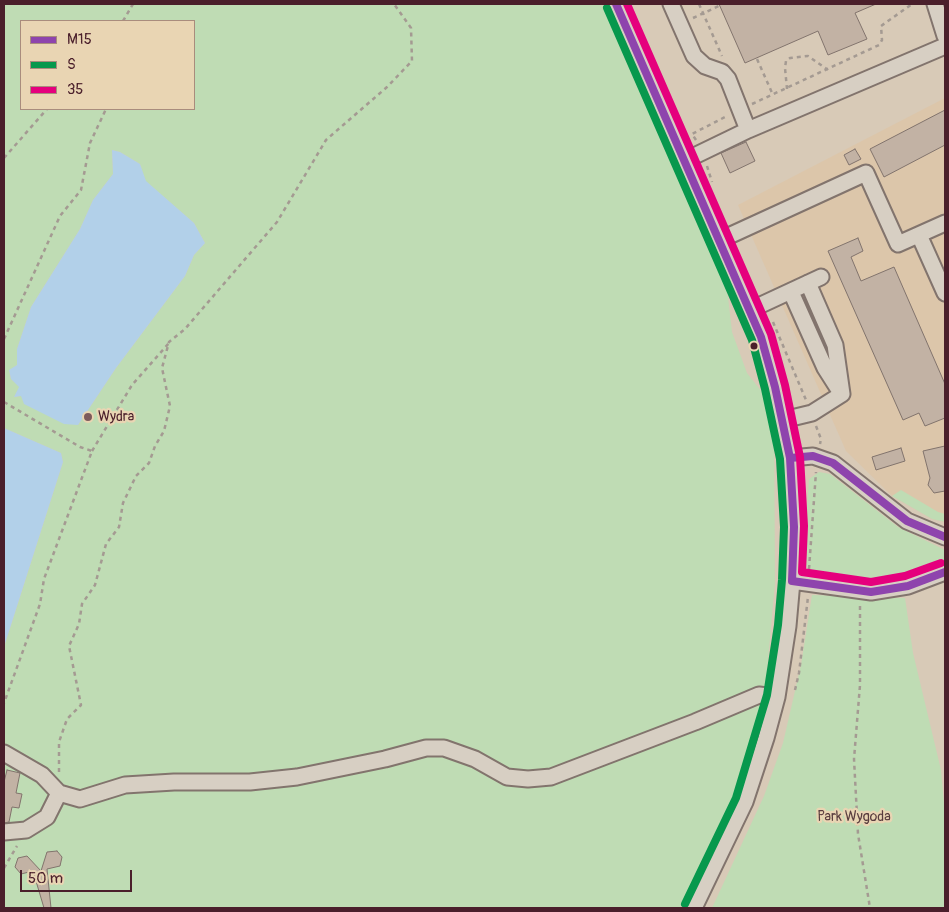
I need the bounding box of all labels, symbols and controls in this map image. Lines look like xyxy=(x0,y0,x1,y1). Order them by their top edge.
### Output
legend xyxy=(20,20,195,110)
text: M15 xyxy=(67,30,92,49)
text: S xyxy=(67,55,76,74)
text: 35 xyxy=(67,80,84,99)
unlabelled marker xyxy=(749,341,759,351)
place label: Wydra xyxy=(98,409,134,425)
marker: Wydra xyxy=(82,411,94,423)
park label: Park Wygoda xyxy=(817,809,891,825)
scale bar xyxy=(22,860,135,892)
text: 50 m xyxy=(28,869,63,888)

